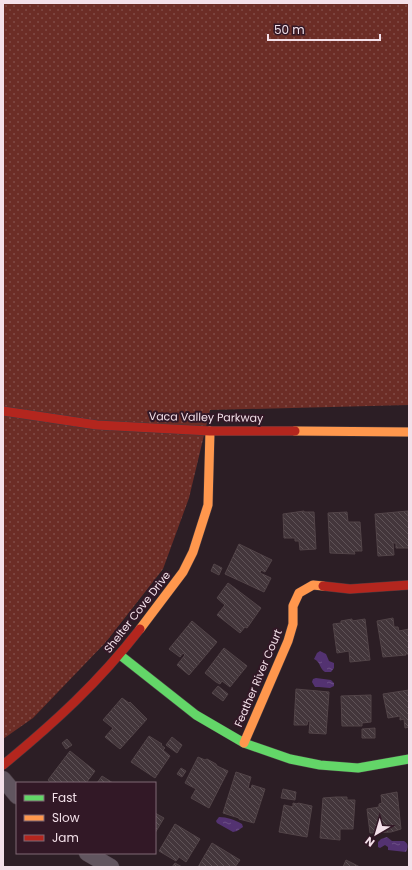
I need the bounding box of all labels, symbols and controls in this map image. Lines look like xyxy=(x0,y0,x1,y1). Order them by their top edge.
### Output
scale bar xyxy=(268,16,380,42)
text: 50 m xyxy=(274,21,305,38)
street label: Vaca Valley Parkway xyxy=(149,408,264,426)
street label: Shelter Cove Drive xyxy=(100,568,174,656)
street label: Feather River Court xyxy=(230,627,286,729)
legend xyxy=(16,782,156,854)
text: Fast xyxy=(52,789,77,806)
text: Slow xyxy=(52,809,80,826)
north arrow xyxy=(356,814,396,854)
text: Jam xyxy=(52,829,79,846)
text: N xyxy=(362,833,378,851)

